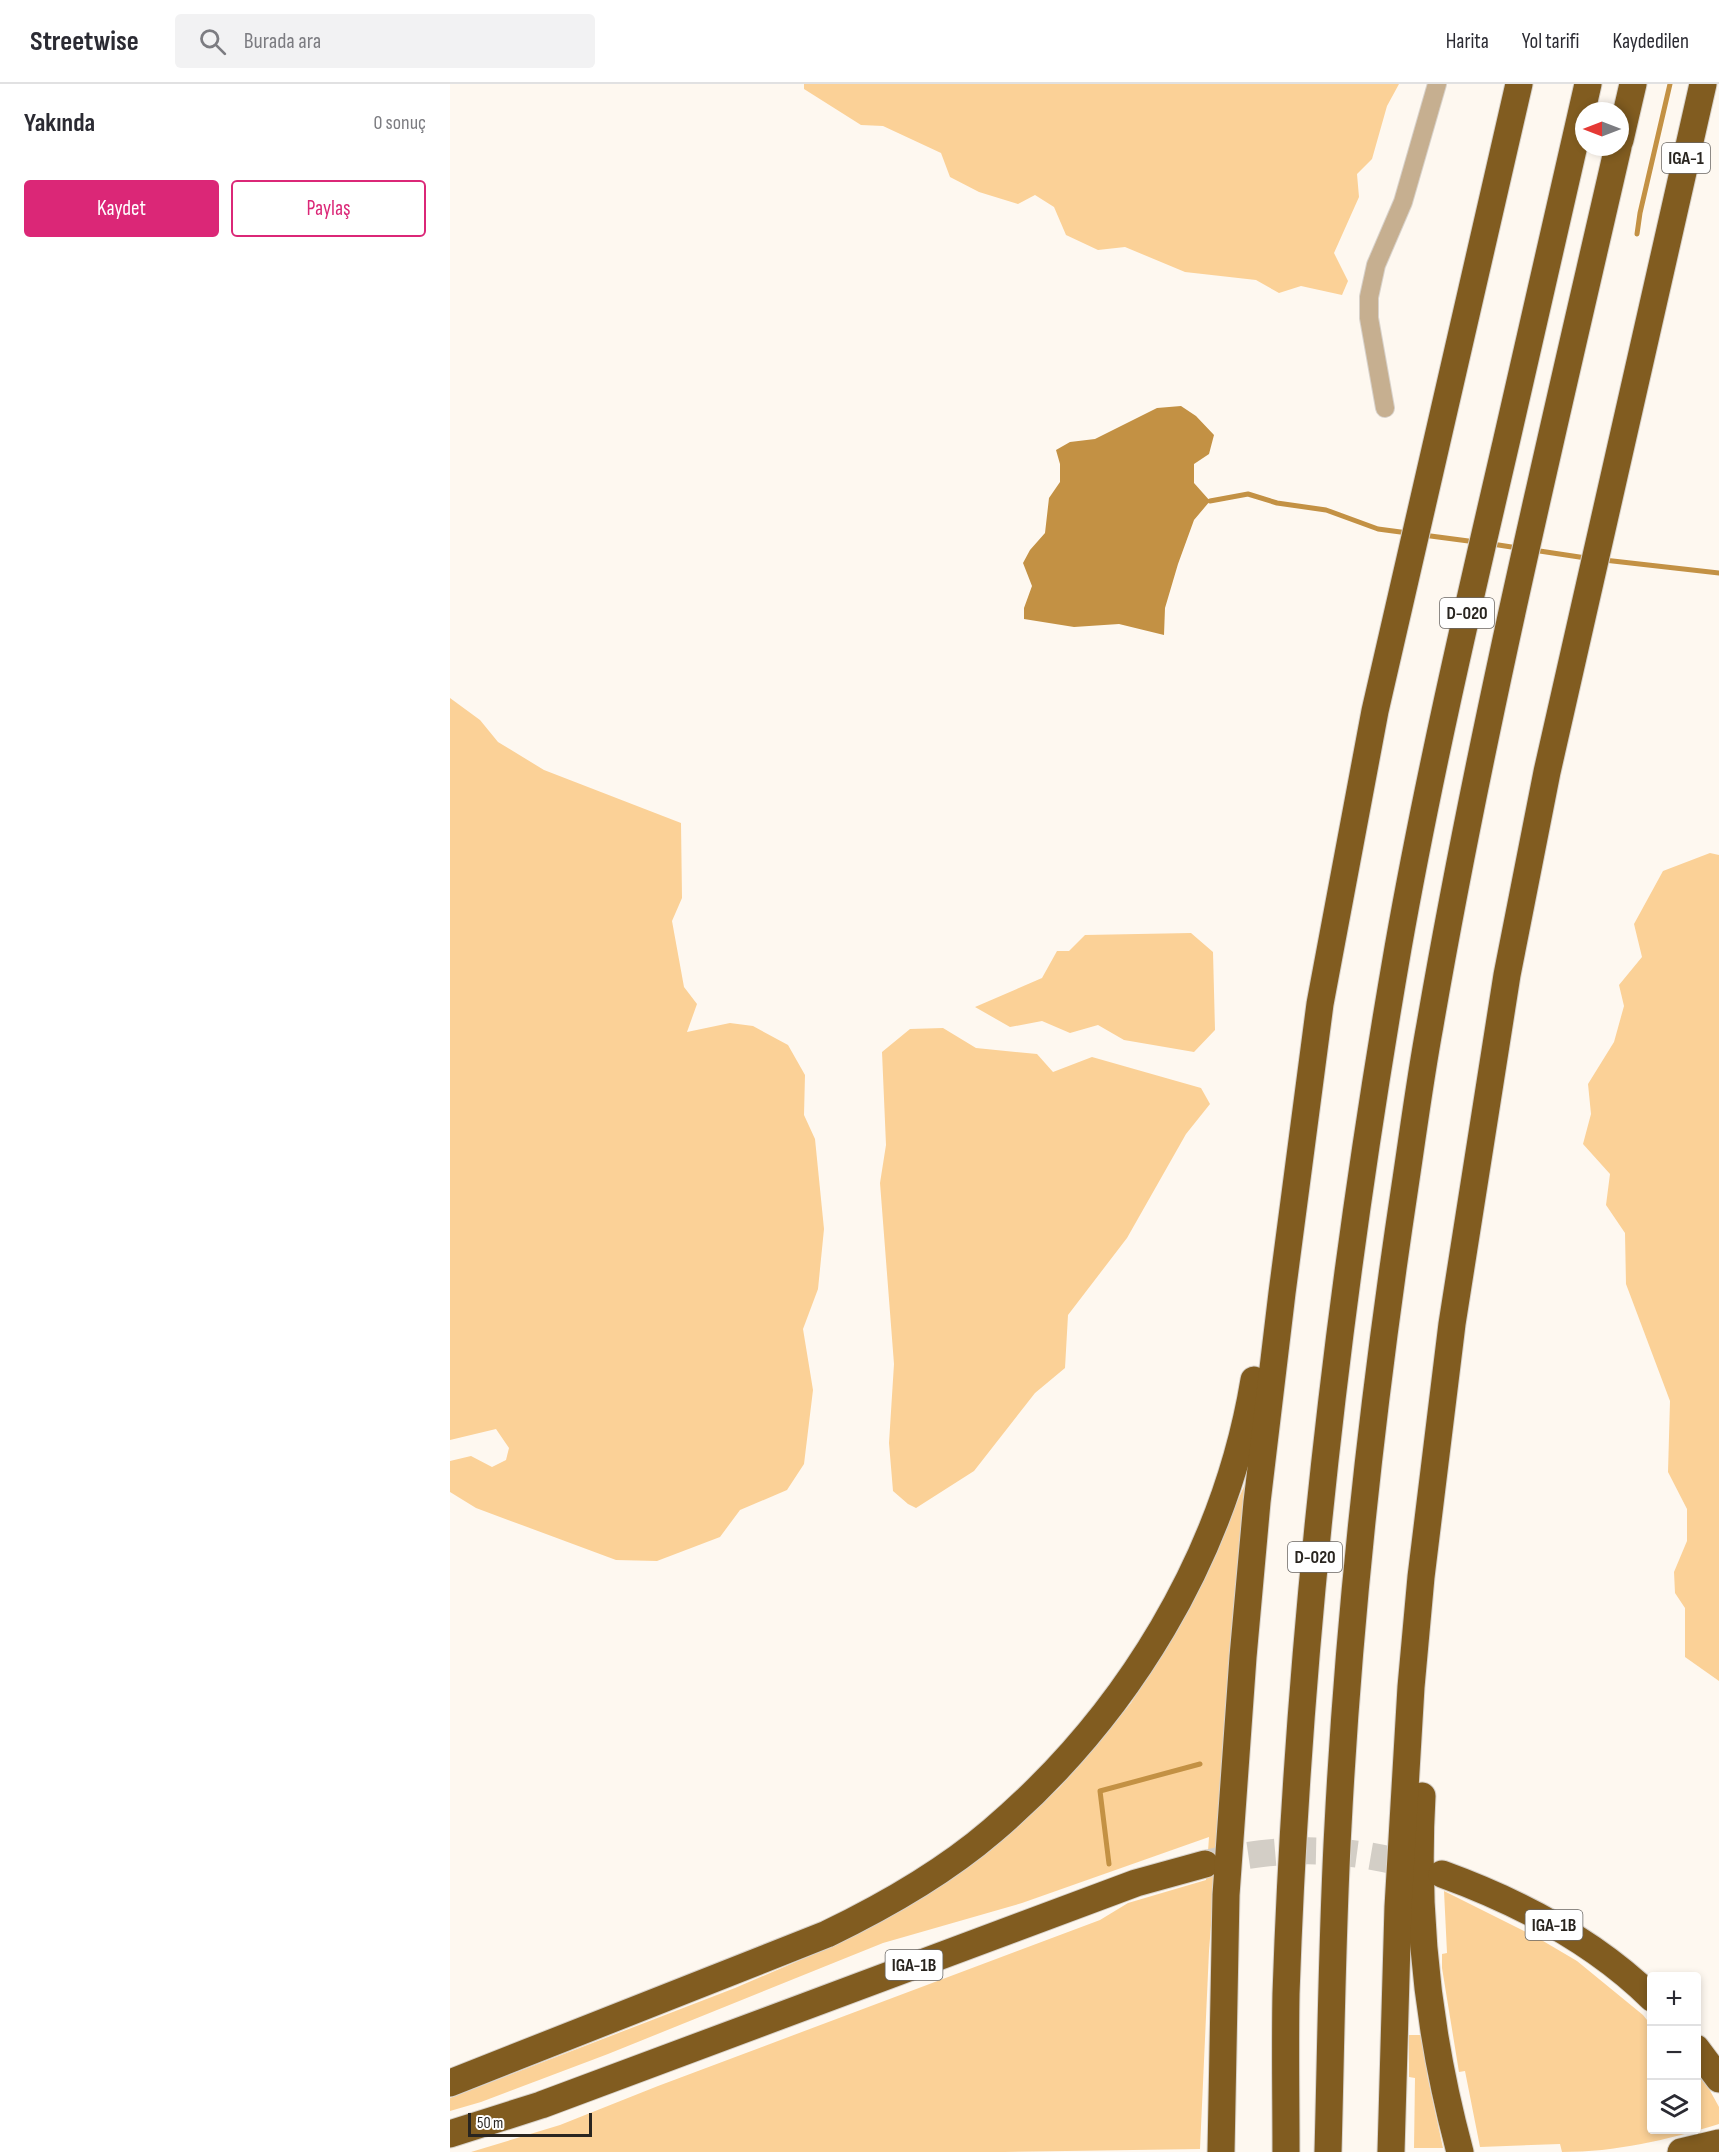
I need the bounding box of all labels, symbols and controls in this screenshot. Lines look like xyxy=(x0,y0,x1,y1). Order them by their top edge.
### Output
search box xyxy=(175,14,595,68)
text: Streetwise xyxy=(30,25,139,58)
icon: search xyxy=(196,25,229,58)
text: Burada ara xyxy=(244,28,321,55)
text: Harita xyxy=(1446,29,1489,54)
text: Yol tarifi xyxy=(1522,29,1580,54)
text: Kaydedilen xyxy=(1613,29,1689,54)
north arrow xyxy=(1575,102,1629,156)
text: Yakında xyxy=(24,108,95,139)
text: 0 sonuç xyxy=(374,111,426,135)
road number: IGA-1 xyxy=(1662,143,1710,173)
button: Kaydet xyxy=(24,180,219,237)
button: Paylaş xyxy=(231,180,426,237)
road number: D-020 xyxy=(1440,598,1494,628)
road number: D-020 xyxy=(1288,1542,1342,1572)
road number: IGA-1B xyxy=(1526,1910,1582,1940)
road number: IGA-1B xyxy=(886,1950,942,1980)
map controls xyxy=(1647,1972,1701,2134)
button: + xyxy=(1647,1972,1701,2026)
button: − xyxy=(1647,2026,1701,2080)
button: layers xyxy=(1647,2080,1701,2134)
scale bar xyxy=(468,2110,592,2138)
text: 50 m xyxy=(477,2114,503,2133)

